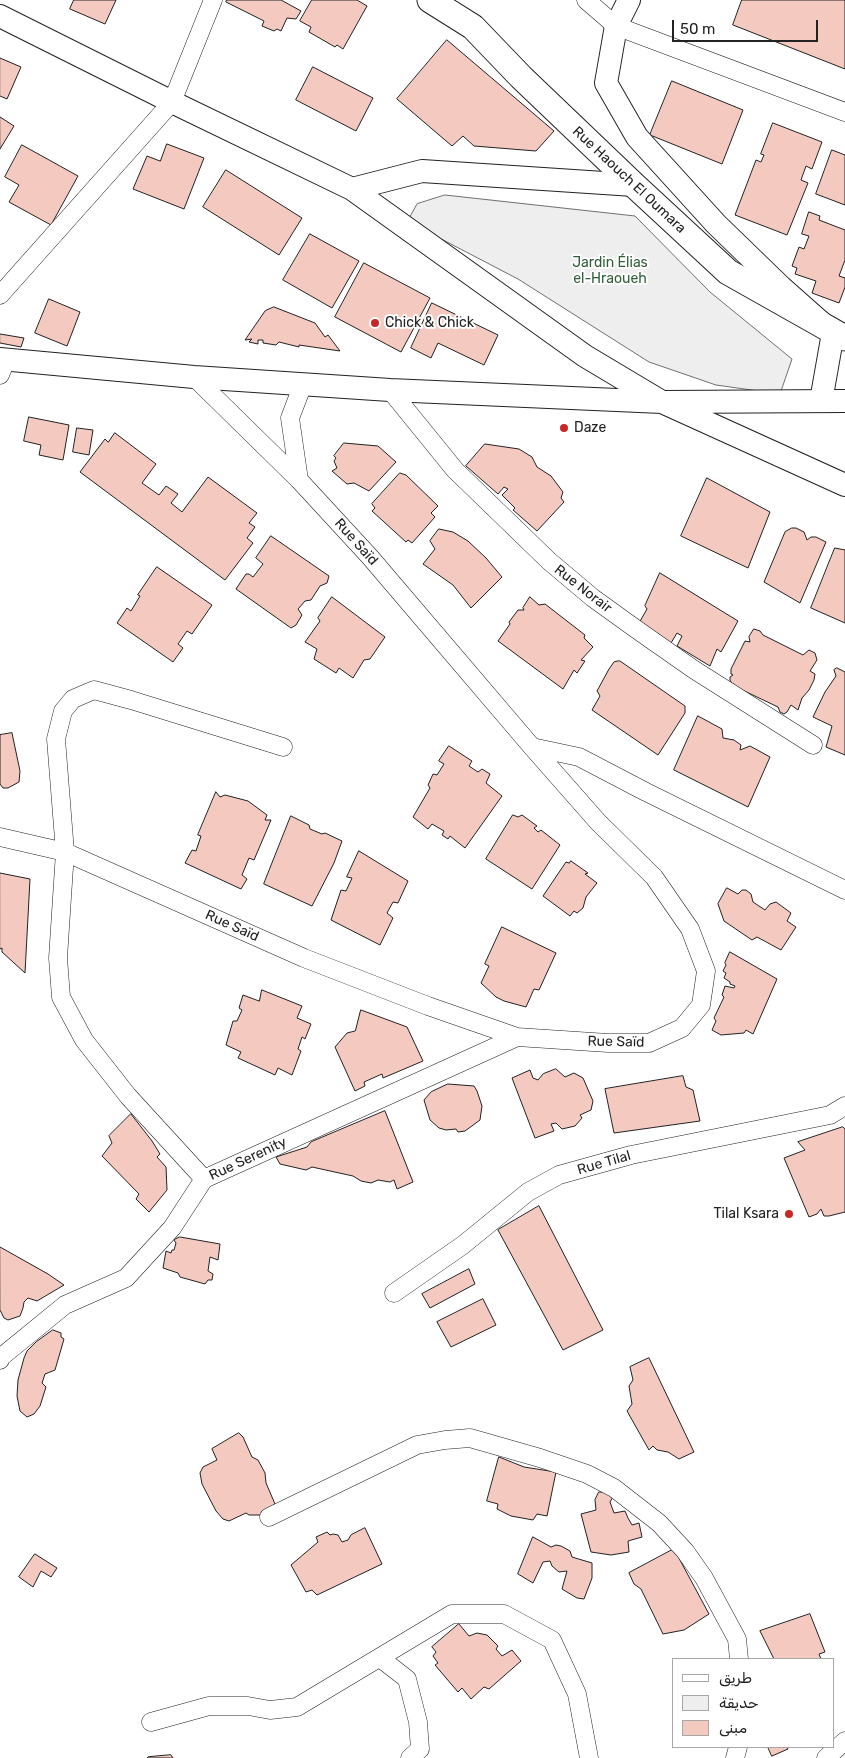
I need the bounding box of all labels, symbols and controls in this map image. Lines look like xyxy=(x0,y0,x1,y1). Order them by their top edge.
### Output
scale bar xyxy=(675,10,821,42)
text: 50 m xyxy=(680,20,715,38)
street label: Rue Haouch El Oumara xyxy=(569,123,689,237)
park label: Jardin Élias el-Hraoueh xyxy=(572,255,648,288)
place label: Chick & Chick xyxy=(385,315,474,331)
marker: Chick & Chick xyxy=(369,317,381,329)
place label: Daze xyxy=(574,420,606,436)
marker: Daze xyxy=(558,422,570,434)
street label: Rue Saïd xyxy=(331,515,381,569)
street label: Rue Norair xyxy=(551,561,615,617)
street label: Rue Saïd xyxy=(203,907,261,945)
street label: Rue Saïd xyxy=(587,1033,645,1051)
street label: Rue Serenity xyxy=(207,1134,289,1184)
street label: Rue Tilal xyxy=(575,1147,633,1179)
place label: Tilal Ksara xyxy=(713,1206,779,1222)
marker: Tilal Ksara xyxy=(783,1208,795,1220)
legend xyxy=(672,1658,835,1748)
text: طريق xyxy=(719,1669,752,1687)
text: حديقة xyxy=(719,1694,759,1712)
text: مبنى xyxy=(719,1719,747,1737)

